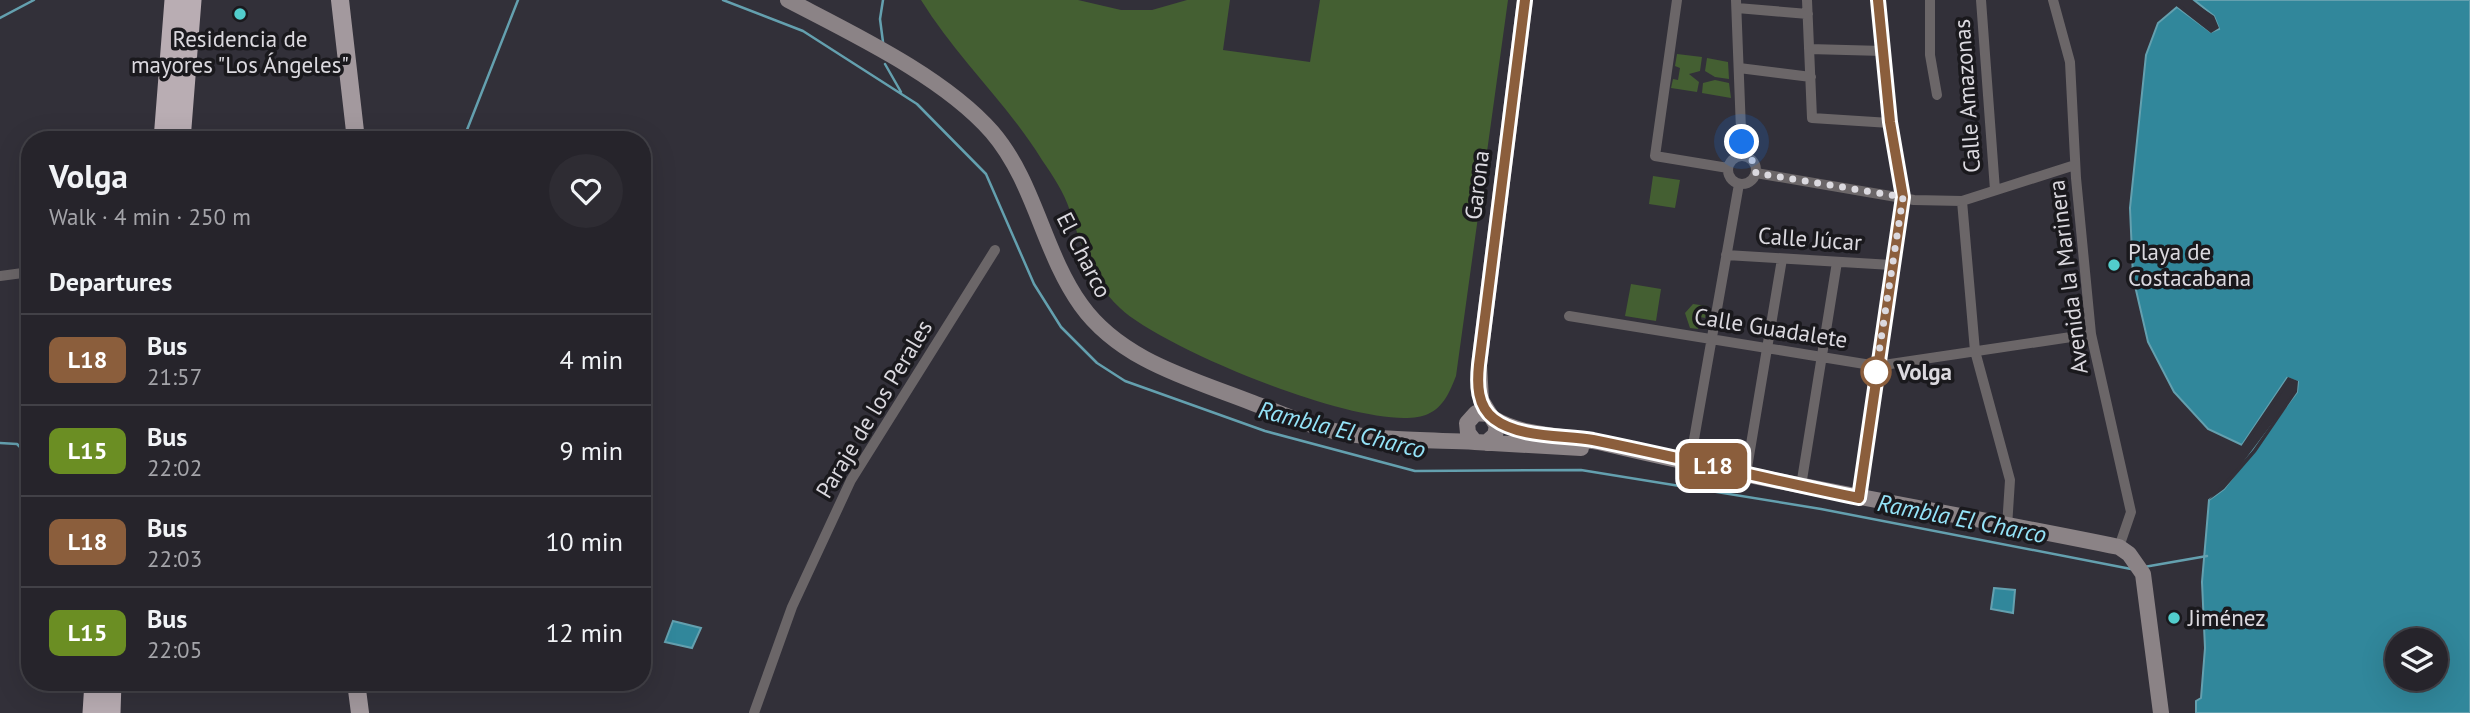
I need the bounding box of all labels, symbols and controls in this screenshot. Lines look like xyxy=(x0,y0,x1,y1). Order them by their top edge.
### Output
marker: Residencia de mayores "Los Ángeles" xyxy=(232,6,248,22)
street label: Calle Amazonas xyxy=(1947,18,1986,174)
place label: Residencia de mayores "Los Ángeles" xyxy=(131,24,349,79)
your location xyxy=(1724,124,1759,159)
street label: Garona xyxy=(1458,149,1495,221)
text: Volga xyxy=(49,154,128,197)
button: heart xyxy=(549,154,623,228)
street label: Avenida la Marinera xyxy=(2041,178,2094,376)
text: Walk · 4 min · 250 m xyxy=(49,202,251,231)
street label: El Charco xyxy=(1051,207,1118,302)
street label: Calle Júcar xyxy=(1757,220,1863,257)
place label: Playa de Costacabana xyxy=(2128,237,2251,292)
marker: Playa de Costacabana xyxy=(2106,257,2122,273)
text: Departures xyxy=(49,265,172,298)
street label: Calle Guadalete xyxy=(1692,301,1850,354)
street label: Paraje de los Perales xyxy=(809,314,938,503)
text: Bus xyxy=(147,329,187,362)
text: 4 min xyxy=(560,343,623,376)
text: L18 xyxy=(68,344,107,375)
marker: Volga xyxy=(1861,357,1891,387)
place label: Volga xyxy=(1896,357,1952,386)
text: 21:57 xyxy=(147,362,202,391)
water label: Rambla El Charco xyxy=(1255,394,1429,465)
text: Bus xyxy=(147,420,187,453)
text: 9 min xyxy=(560,434,623,467)
text: L15 xyxy=(68,435,107,466)
line badge: L18 xyxy=(1673,443,1753,489)
text: L18 xyxy=(1693,450,1733,481)
text: 22:02 xyxy=(147,453,202,482)
water label: Rambla El Charco xyxy=(1875,487,2049,550)
text: Bus xyxy=(147,511,187,544)
text: 10 min xyxy=(545,525,623,558)
text: L18 xyxy=(68,526,107,557)
text: 22:03 xyxy=(147,544,202,573)
text: Bus xyxy=(147,602,187,635)
place label: Jiménez xyxy=(2187,603,2266,632)
marker: Jiménez xyxy=(2166,610,2182,626)
text: 12 min xyxy=(545,616,623,649)
text: L15 xyxy=(68,617,107,648)
map controls xyxy=(2385,628,2448,691)
button: layers xyxy=(2385,628,2448,691)
text: 22:05 xyxy=(147,635,202,664)

